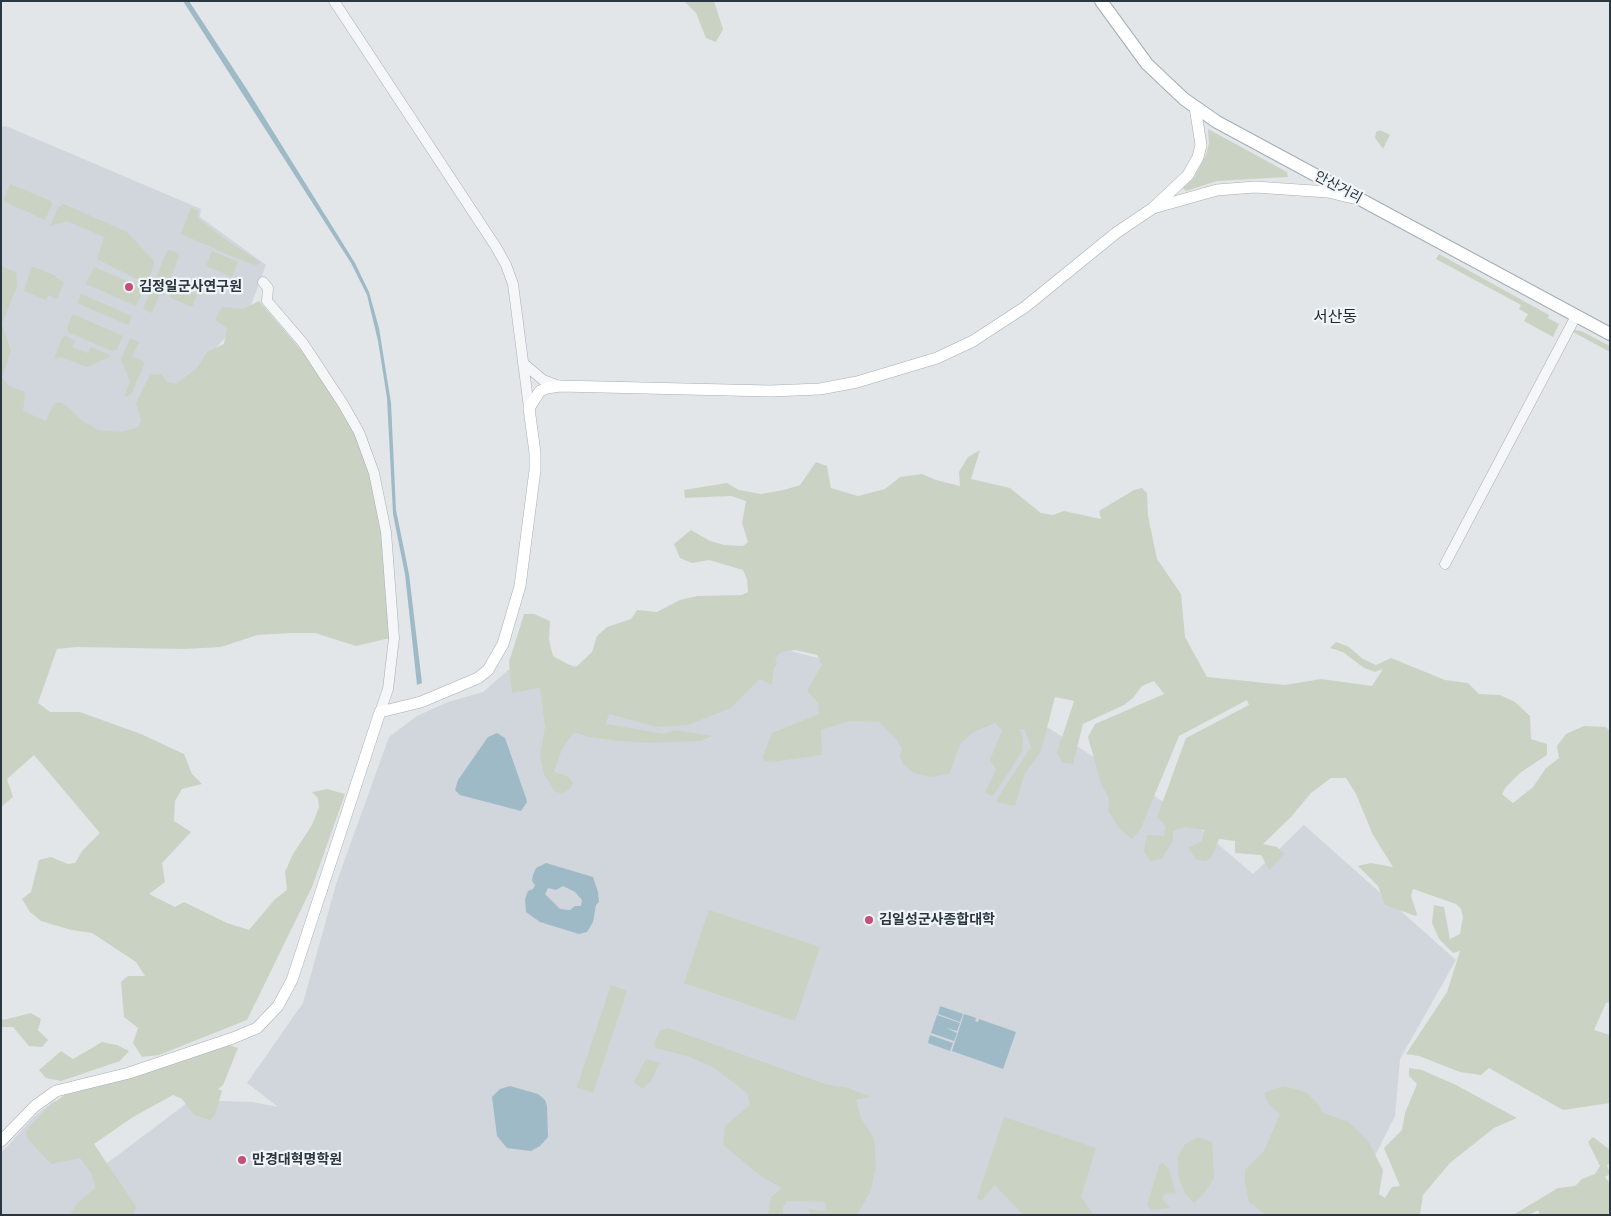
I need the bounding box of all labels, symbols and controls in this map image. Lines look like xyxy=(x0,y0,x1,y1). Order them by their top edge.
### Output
street label: 안산거리 xyxy=(1311,168,1365,208)
place label: 김정일군사연구원 xyxy=(139,279,242,295)
marker: 김정일군사연구원 xyxy=(123,281,135,293)
district label: 서산동 xyxy=(1313,308,1357,328)
place label: 김일성군사종합대학 xyxy=(879,912,995,928)
marker: 김일성군사종합대학 xyxy=(863,914,875,926)
place label: 만경대혁명학원 xyxy=(252,1152,342,1168)
marker: 만경대혁명학원 xyxy=(236,1154,248,1166)

